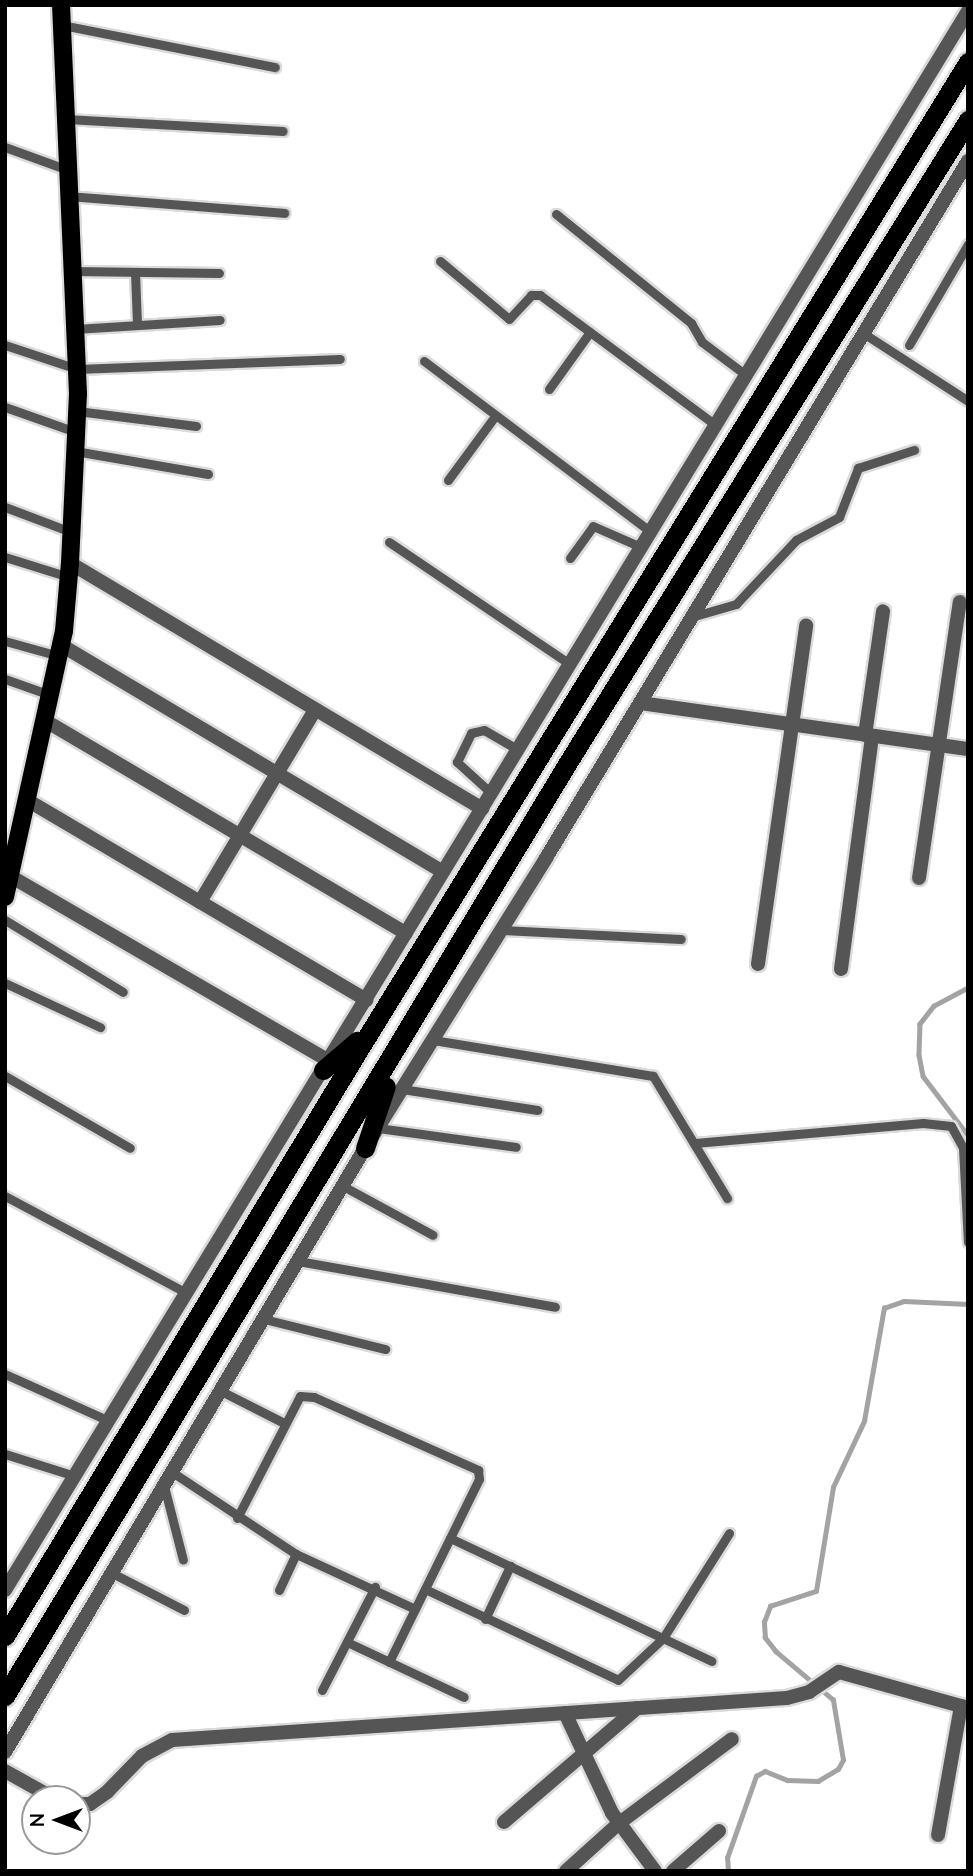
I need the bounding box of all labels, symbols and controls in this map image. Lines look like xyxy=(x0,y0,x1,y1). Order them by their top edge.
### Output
north arrow xyxy=(21,1785,91,1855)
text: N xyxy=(25,1813,49,1827)

